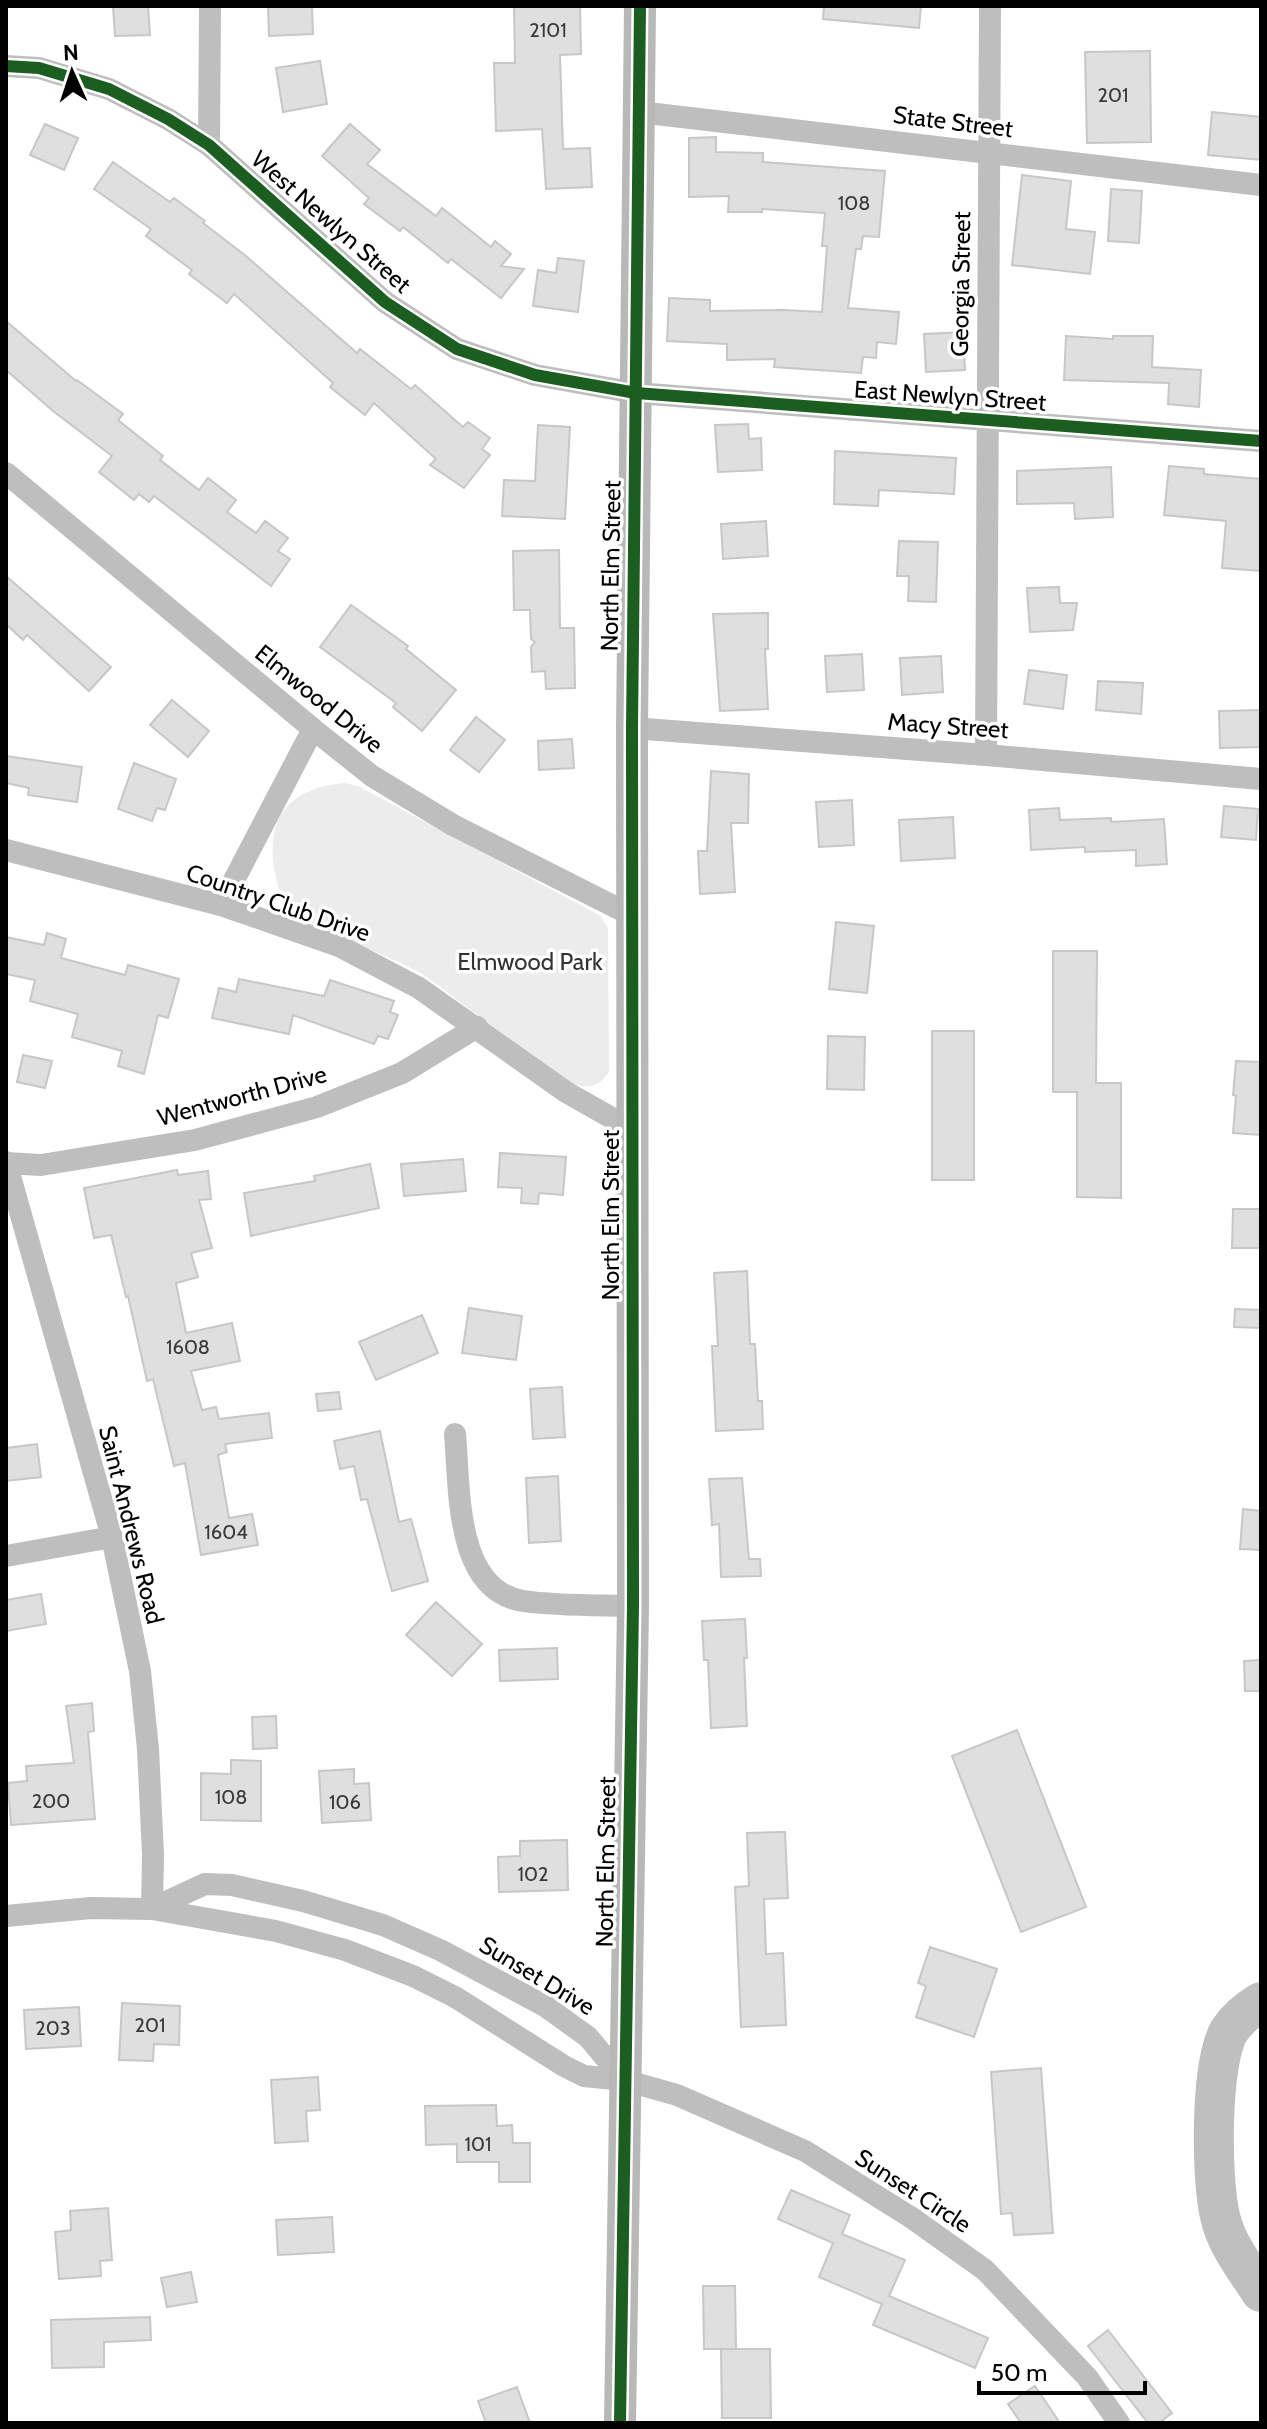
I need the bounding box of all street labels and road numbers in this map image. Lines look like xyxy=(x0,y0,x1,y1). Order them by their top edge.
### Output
street label: State Street xyxy=(892,100,1015,143)
street label: West Newlyn Street xyxy=(246,144,417,299)
street label: Georgia Street xyxy=(945,211,976,357)
street label: East Newlyn Street xyxy=(853,374,1047,417)
street label: North Elm Street xyxy=(595,480,626,652)
street label: Elmwood Drive xyxy=(250,638,389,759)
street label: Macy Street xyxy=(887,707,1009,744)
street label: Country Club Drive xyxy=(183,858,374,948)
street label: Wentworth Drive xyxy=(154,1059,330,1132)
street label: North Elm Street xyxy=(596,1130,625,1300)
street label: Saint Andrews Road xyxy=(93,1423,170,1627)
street label: North Elm Street xyxy=(590,1776,621,1948)
street label: Sunset Drive xyxy=(474,1930,600,2021)
street label: Sunset Circle xyxy=(850,2142,977,2239)

